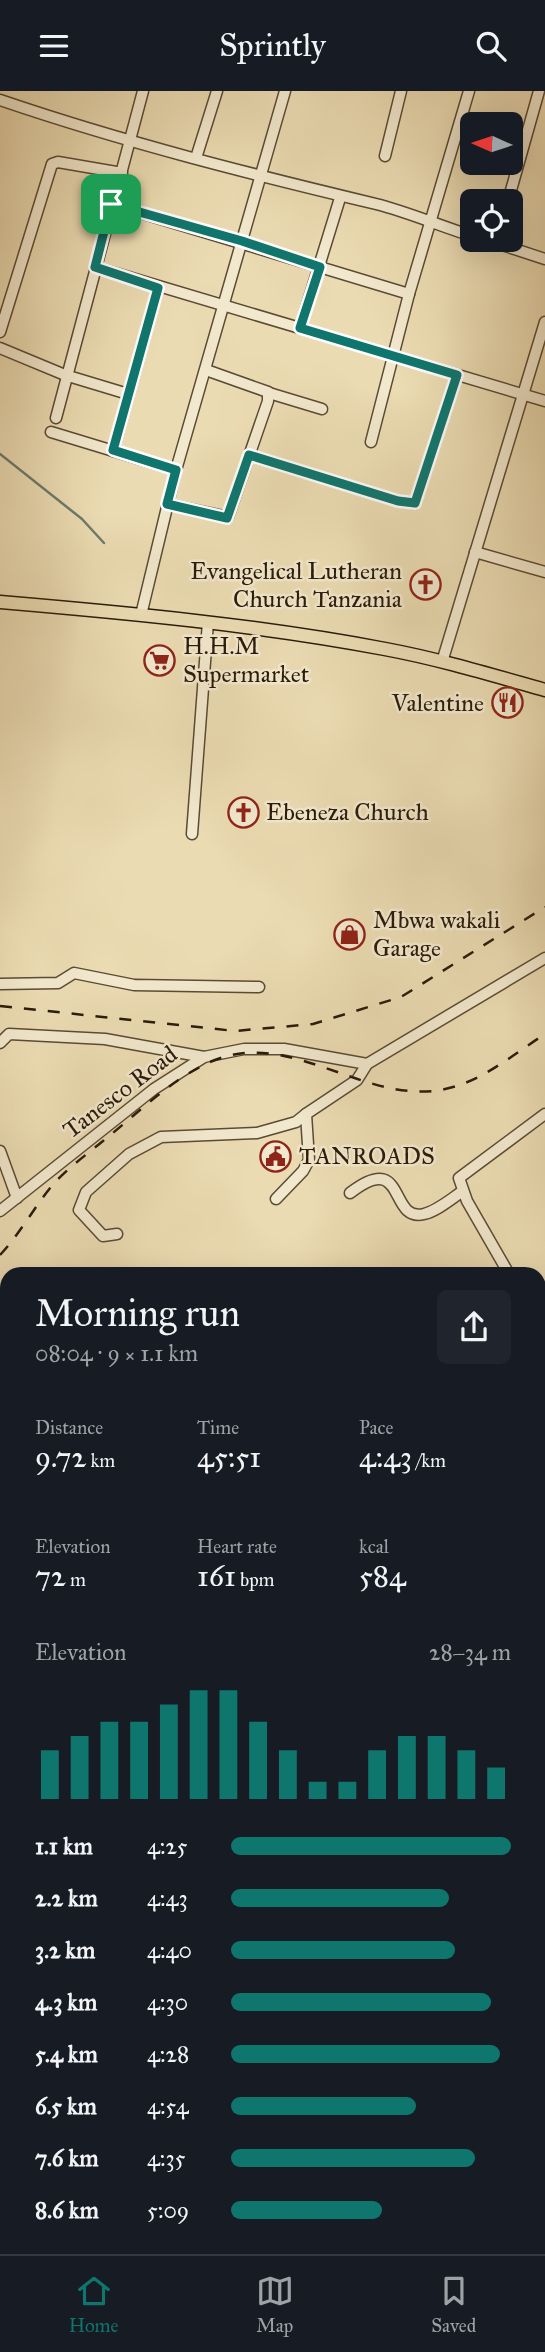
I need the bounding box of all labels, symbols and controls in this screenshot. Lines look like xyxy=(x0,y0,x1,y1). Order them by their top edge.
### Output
text: Sprintly xyxy=(219,26,326,65)
icon: menu xyxy=(35,27,73,65)
icon: search xyxy=(472,27,510,65)
north arrow xyxy=(460,112,523,175)
map controls xyxy=(460,112,523,252)
pin xyxy=(81,174,141,234)
icon: arrive xyxy=(92,185,130,223)
button: locate xyxy=(460,189,523,252)
place label: Evangelical Lutheran Church Tanzania xyxy=(190,556,403,614)
church icon: Evangelical Lutheran Church Tanzania xyxy=(408,568,442,602)
place label: H.H.M Supermarket xyxy=(183,631,310,689)
supermarket icon: H.H.M Supermarket xyxy=(143,643,177,677)
restaurant icon: Valentine xyxy=(490,686,524,720)
place label: Valentine xyxy=(391,688,484,718)
church icon: Ebeneza Church xyxy=(226,795,260,829)
place label: Ebeneza Church xyxy=(266,797,429,827)
place label: Mbwa wakali Garage xyxy=(373,905,501,963)
shop icon: Mbwa wakali Garage xyxy=(333,917,367,951)
street label: Tanesco Road xyxy=(57,1039,183,1145)
public building icon: TANROADS xyxy=(259,1139,293,1173)
place label: TANROADS xyxy=(299,1141,435,1171)
text: Morning run xyxy=(35,1290,240,1336)
button: share xyxy=(437,1290,511,1364)
text: 08:04 · 9 × 1.1 km xyxy=(35,1339,198,1367)
text: Distance xyxy=(35,1416,103,1439)
text: Time xyxy=(197,1416,239,1439)
text: Pace xyxy=(359,1416,393,1439)
text: 9.72 xyxy=(35,1439,86,1475)
text: 45:51 xyxy=(197,1439,261,1475)
text: 4:43 xyxy=(359,1439,412,1475)
text: km xyxy=(86,1449,115,1472)
text: /km xyxy=(412,1449,446,1472)
text: Elevation xyxy=(35,1535,110,1558)
text: Heart rate xyxy=(197,1535,277,1558)
text: kcal xyxy=(359,1535,389,1558)
text: 72 xyxy=(35,1558,66,1594)
text: 161 xyxy=(197,1558,236,1594)
text: 584 xyxy=(359,1558,406,1594)
text: m xyxy=(66,1568,86,1591)
text: bpm xyxy=(236,1568,275,1591)
text: Elevation xyxy=(35,1638,126,1666)
text: 28–34 m xyxy=(429,1638,511,1666)
text: 1.1 km xyxy=(35,1832,93,1860)
text: 4:25 xyxy=(147,1832,187,1860)
text: 2.2 km xyxy=(35,1884,98,1912)
text: 4:43 xyxy=(147,1884,188,1912)
text: 3.2 km xyxy=(35,1936,95,1964)
text: 4:40 xyxy=(147,1936,192,1964)
text: 4.3 km xyxy=(35,1988,97,2016)
text: 4:30 xyxy=(147,1988,188,2016)
text: 5.4 km xyxy=(35,2040,98,2068)
text: 4:28 xyxy=(147,2040,189,2068)
text: 6.5 km xyxy=(35,2092,97,2120)
text: 4:54 xyxy=(147,2092,189,2120)
text: 7.6 km xyxy=(35,2144,99,2172)
text: 4:35 xyxy=(147,2144,186,2172)
text: 8.6 km xyxy=(35,2196,99,2224)
text: 5:09 xyxy=(147,2196,189,2224)
tab: Home xyxy=(69,2272,118,2337)
tab: Map xyxy=(256,2272,294,2337)
tab: Saved xyxy=(431,2272,476,2337)

